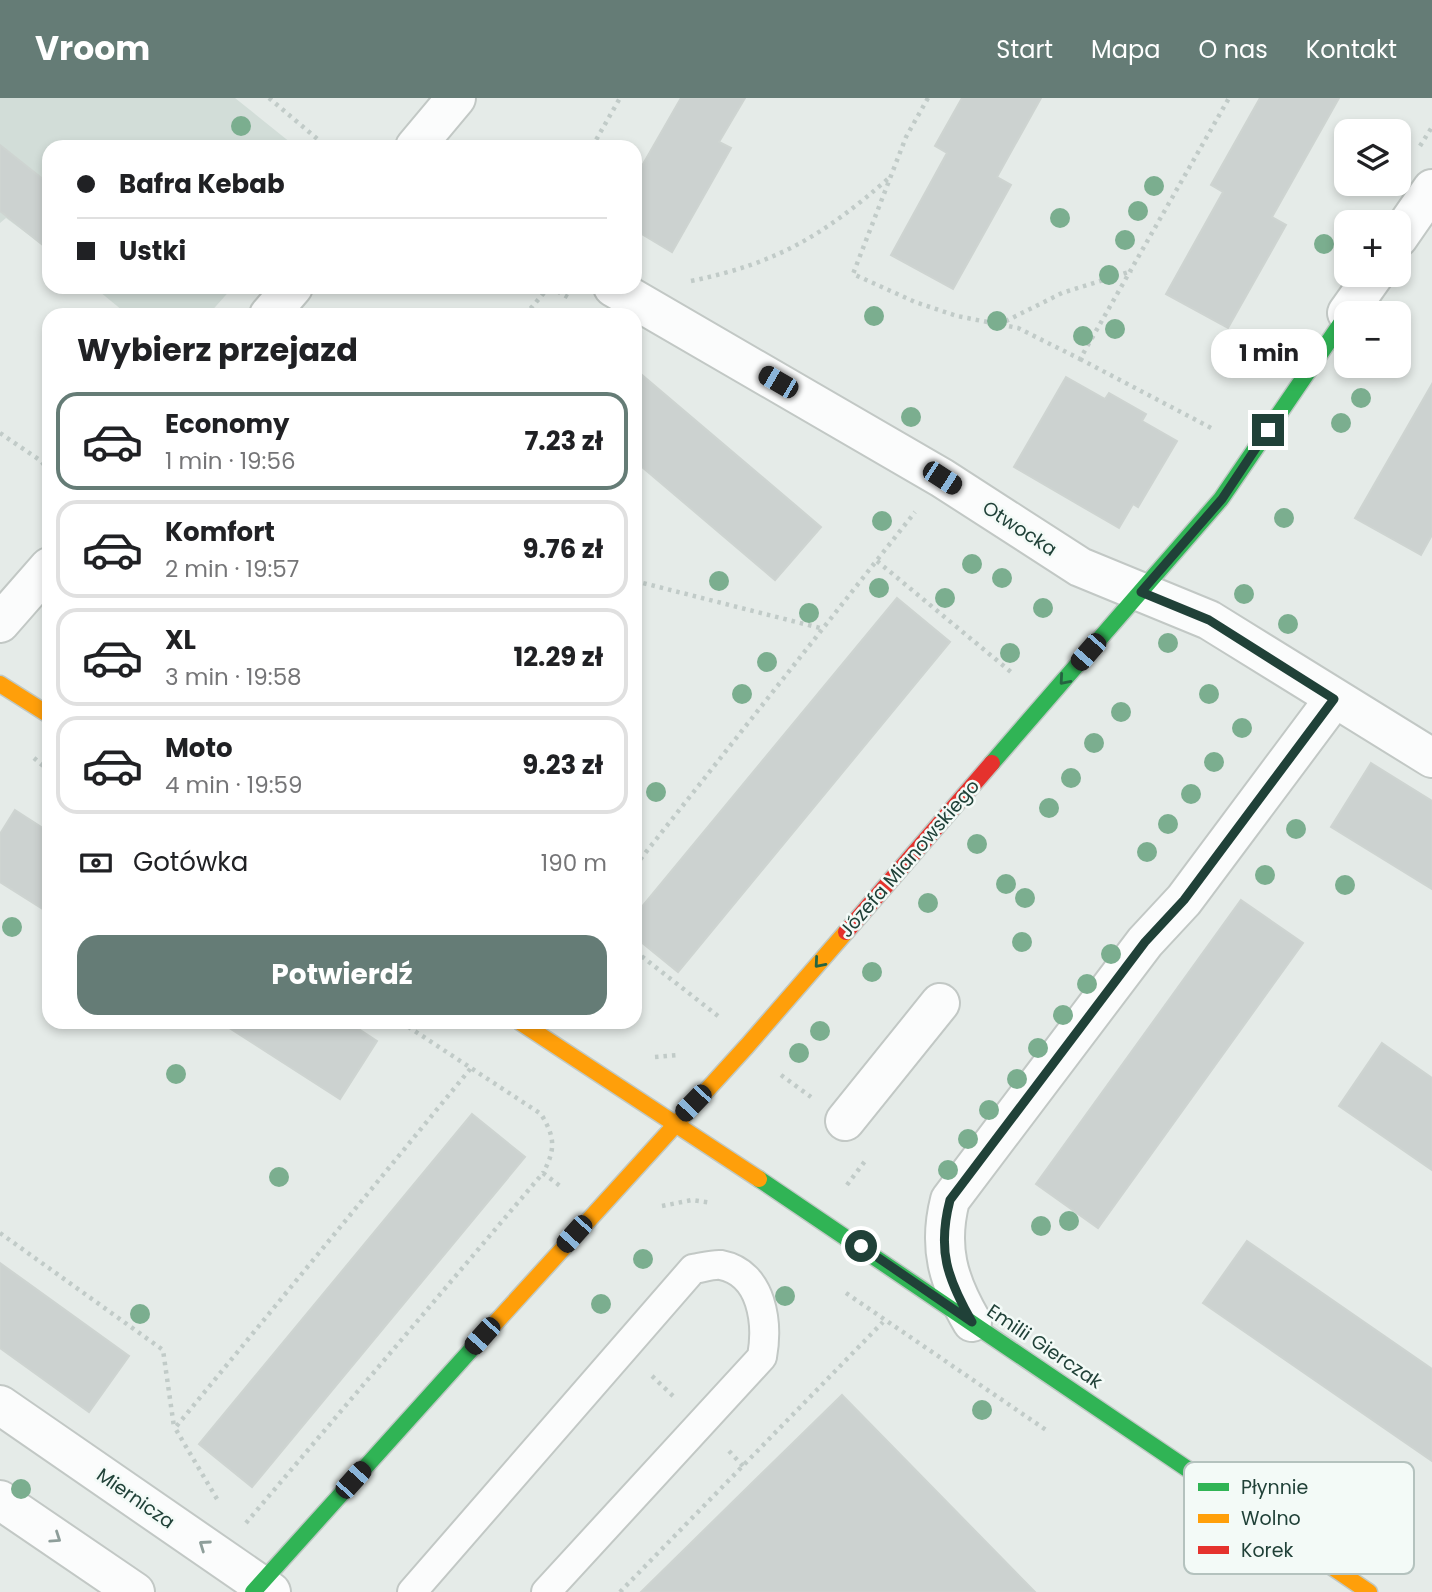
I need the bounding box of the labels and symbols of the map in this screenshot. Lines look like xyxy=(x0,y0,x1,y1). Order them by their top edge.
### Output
callout: 1 min xyxy=(1210,328,1326,378)
car xyxy=(755,362,802,402)
route end xyxy=(1252,414,1284,446)
car xyxy=(919,458,966,498)
street label: Otwocka xyxy=(977,494,1062,563)
car xyxy=(1067,629,1110,675)
one-way arrow xyxy=(1060,672,1072,685)
street label: Józefa Mianowskiego xyxy=(833,773,986,943)
one-way arrow xyxy=(815,955,827,968)
car xyxy=(671,1081,716,1125)
car xyxy=(553,1211,596,1257)
route start xyxy=(845,1230,877,1262)
street label: Emilii Gierczak xyxy=(982,1298,1108,1395)
car xyxy=(461,1313,504,1359)
car xyxy=(332,1457,375,1503)
street label: Miernicza xyxy=(91,1462,180,1535)
legend xyxy=(1184,1462,1414,1574)
text: Płynnie xyxy=(1241,1474,1308,1501)
text: Wolno xyxy=(1241,1505,1301,1532)
one-way arrow xyxy=(48,1530,61,1542)
text: Korek xyxy=(1241,1537,1293,1564)
one-way arrow xyxy=(199,1541,212,1553)

